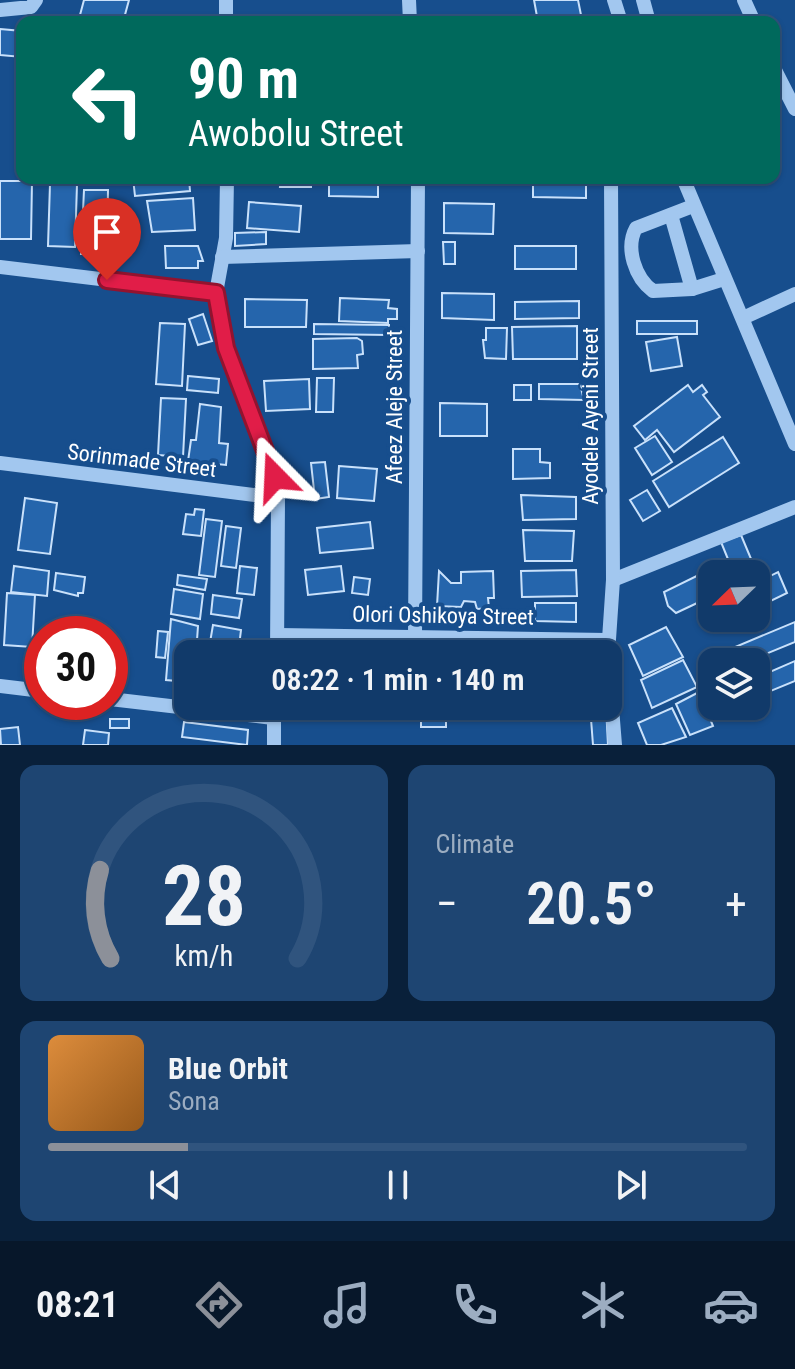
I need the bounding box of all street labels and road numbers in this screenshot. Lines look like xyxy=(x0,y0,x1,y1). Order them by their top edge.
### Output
street label: Ayodele Ayeni Street xyxy=(578,327,603,505)
street label: Afeez Aleje Street xyxy=(382,330,407,484)
street label: Sorinmade Street xyxy=(66,439,218,482)
street label: Olori Oshikoya Street xyxy=(352,601,534,630)

